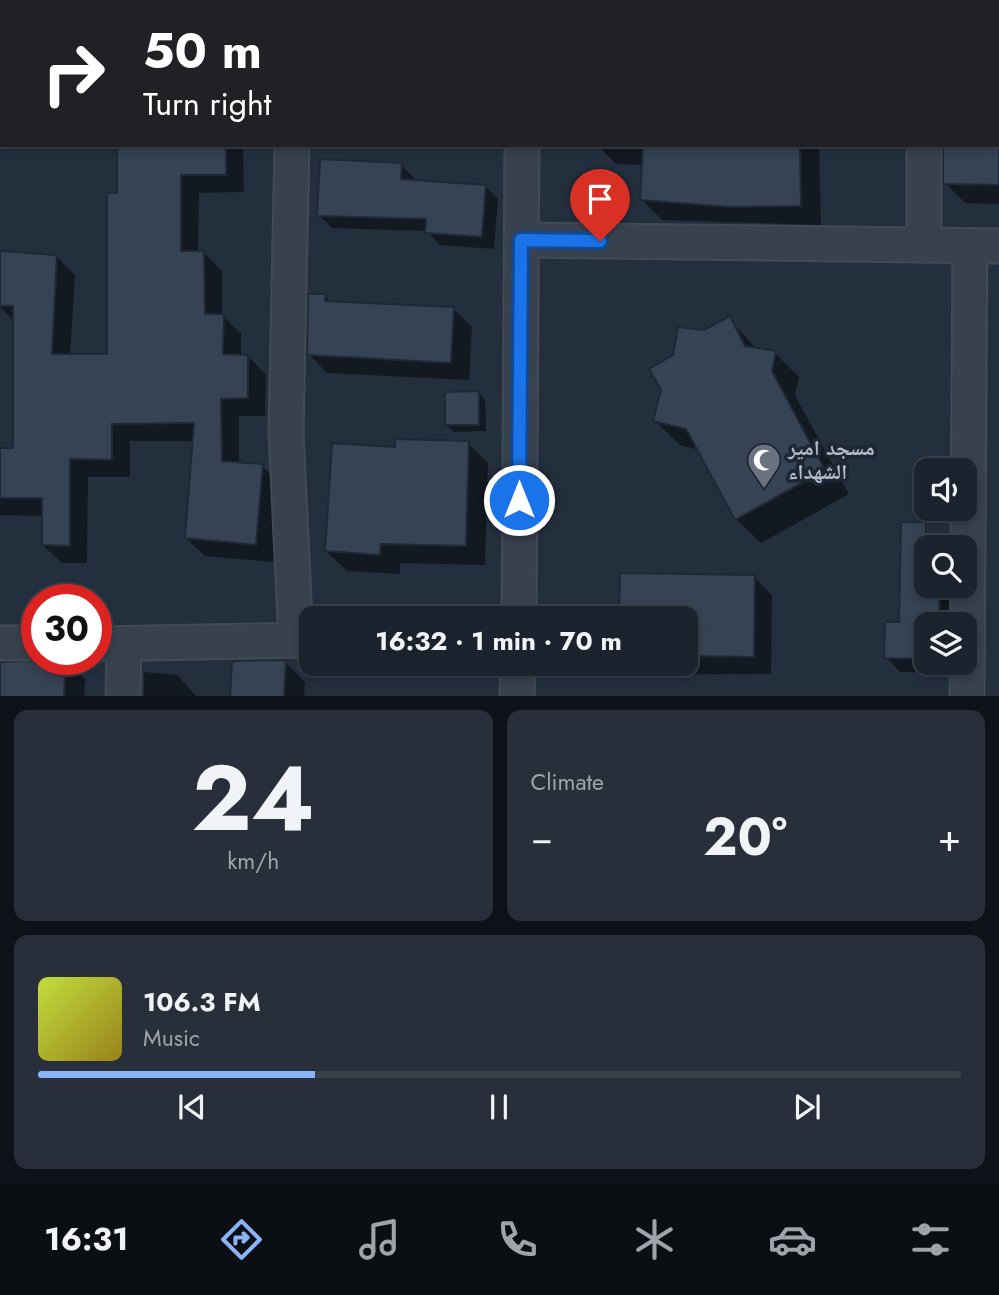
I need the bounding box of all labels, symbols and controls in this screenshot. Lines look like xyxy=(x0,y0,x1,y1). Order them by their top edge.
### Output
text: 50 m xyxy=(143,16,262,86)
icon: right xyxy=(28,28,119,119)
text: Turn right xyxy=(143,81,272,127)
pin xyxy=(570,169,630,241)
icon: arrive xyxy=(581,180,619,218)
place label: مسجد امير الشهداء xyxy=(787,433,875,487)
mosque icon: مسجد امير الشهداء xyxy=(745,441,783,490)
map controls xyxy=(914,458,977,675)
button: sound xyxy=(914,458,977,521)
position arrow xyxy=(482,463,556,537)
button: search xyxy=(914,535,977,598)
speed limit sign: 30 xyxy=(21,584,112,675)
button: layers xyxy=(914,612,977,675)
text: 16:32 · 1 min · 70 m xyxy=(375,622,622,660)
text: 24 xyxy=(192,733,315,864)
text: Climate xyxy=(531,765,604,799)
text: 20° xyxy=(703,799,787,875)
text: − xyxy=(531,810,553,865)
text: + xyxy=(938,810,961,865)
text: km/h xyxy=(227,844,279,878)
text: 106.3 FM xyxy=(143,983,261,1021)
text: Music xyxy=(143,1021,200,1055)
icon: previous xyxy=(173,1088,211,1126)
icon: pause xyxy=(480,1088,518,1126)
icon: next xyxy=(788,1088,826,1126)
icon: directions xyxy=(217,1215,266,1264)
icon: music xyxy=(355,1215,404,1264)
icon: phone xyxy=(493,1215,542,1264)
icon: climate xyxy=(630,1215,679,1264)
icon: car xyxy=(768,1215,817,1264)
icon: filters xyxy=(906,1215,955,1264)
text: 16:31 xyxy=(44,1216,129,1262)

